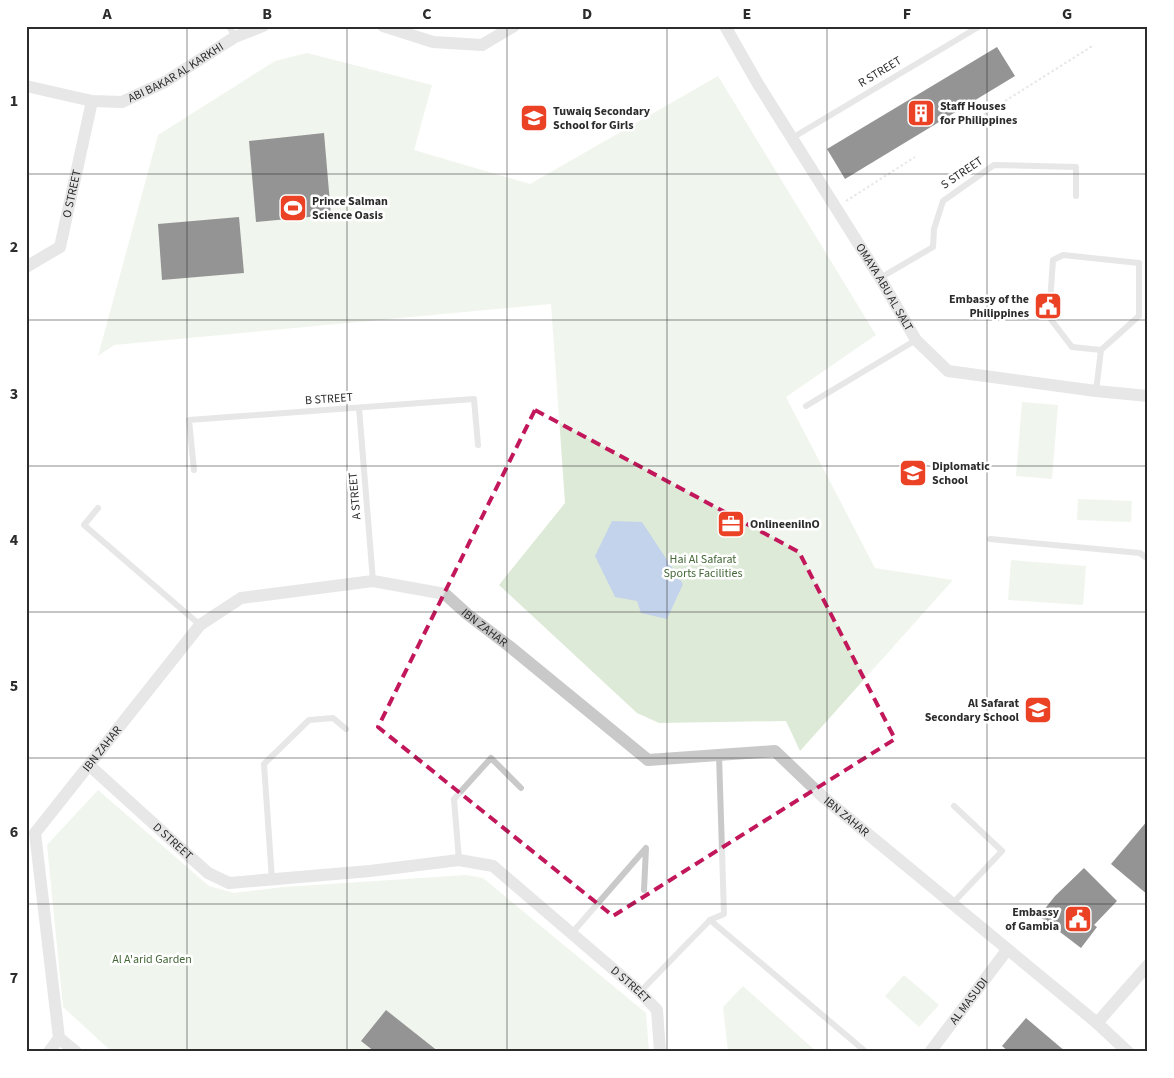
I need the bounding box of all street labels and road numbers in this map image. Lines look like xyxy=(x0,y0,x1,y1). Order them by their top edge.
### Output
street label: ABI BAKAR AL KARKHI xyxy=(125,38,227,107)
street label: R STREET xyxy=(855,52,905,92)
street label: S STREET xyxy=(938,152,987,193)
street label: O STREET xyxy=(58,167,85,219)
street label: OMAYA ABU AL SALT xyxy=(852,240,918,335)
street label: B STREET xyxy=(304,389,354,409)
street label: A STREET xyxy=(344,471,366,520)
street label: IBN ZAHAR xyxy=(457,604,511,651)
street label: IBN ZAHAR xyxy=(78,722,126,775)
street label: IBN ZAHAR xyxy=(820,793,873,840)
street label: D STREET xyxy=(149,819,197,864)
street label: D STREET xyxy=(607,962,655,1007)
street label: AL MASUDI xyxy=(945,974,992,1028)

